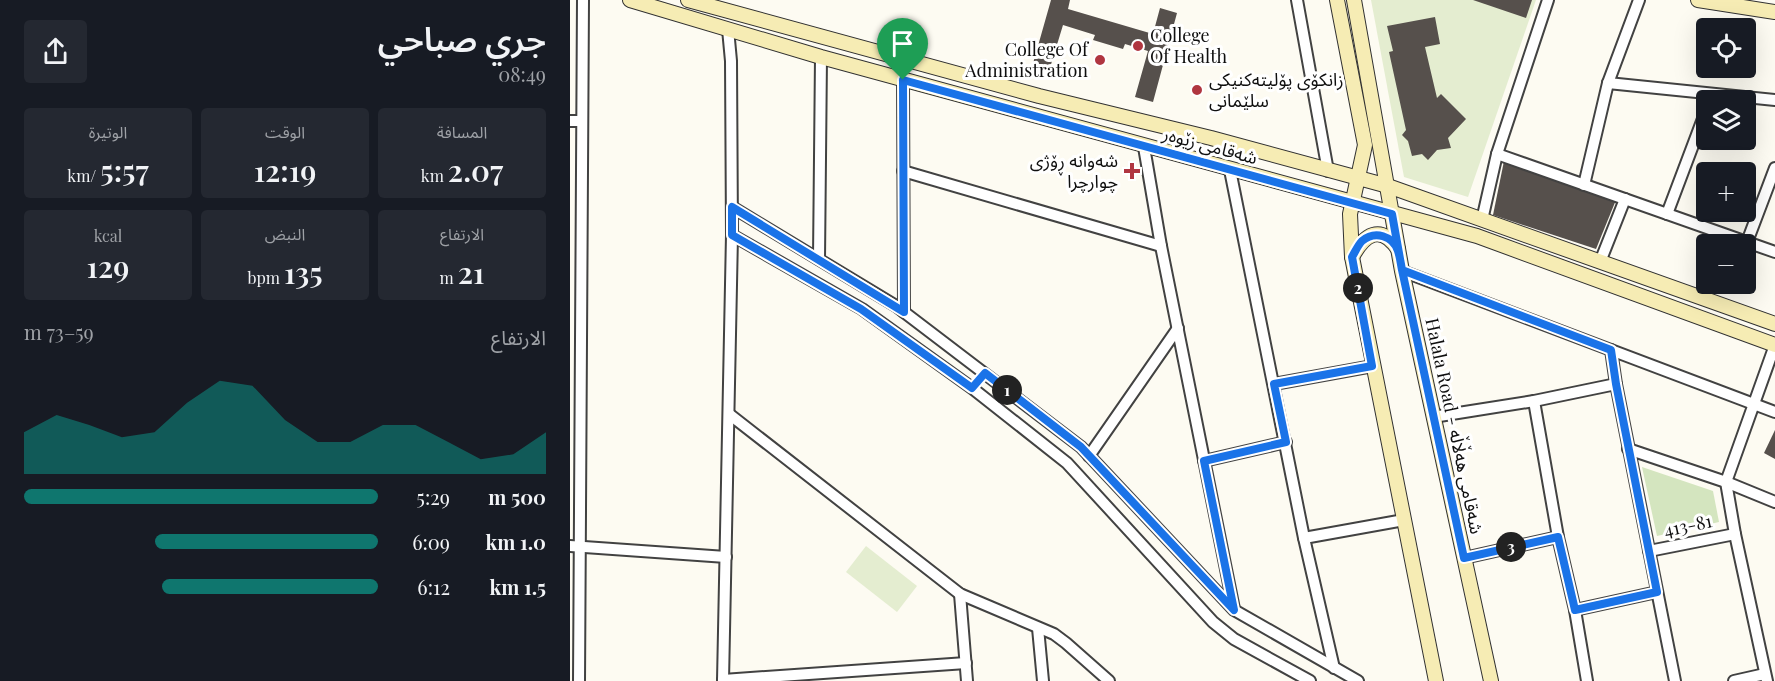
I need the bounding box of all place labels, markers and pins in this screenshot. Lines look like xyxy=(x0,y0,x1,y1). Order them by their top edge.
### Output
pin xyxy=(877,18,928,80)
place label: College Of Health xyxy=(1150,23,1228,68)
place label: College Of Administration xyxy=(964,37,1090,82)
marker: College Of Health xyxy=(1131,39,1145,53)
marker: College Of Administration xyxy=(1093,53,1107,67)
place label: زانکۆی پۆلیتەکنیکی سلێمانی xyxy=(1209,67,1344,112)
marker: زانکۆی پۆلیتەکنیکی سلێمانی xyxy=(1190,83,1204,97)
place label: شەوانە ڕۆژی چوارچرا xyxy=(1030,148,1118,193)
marker: شەوانە ڕۆژی چوارچرا xyxy=(1123,162,1141,180)
pin: 2 xyxy=(1343,273,1373,303)
pin: 1 xyxy=(992,375,1022,405)
pin: 3 xyxy=(1496,532,1526,562)

